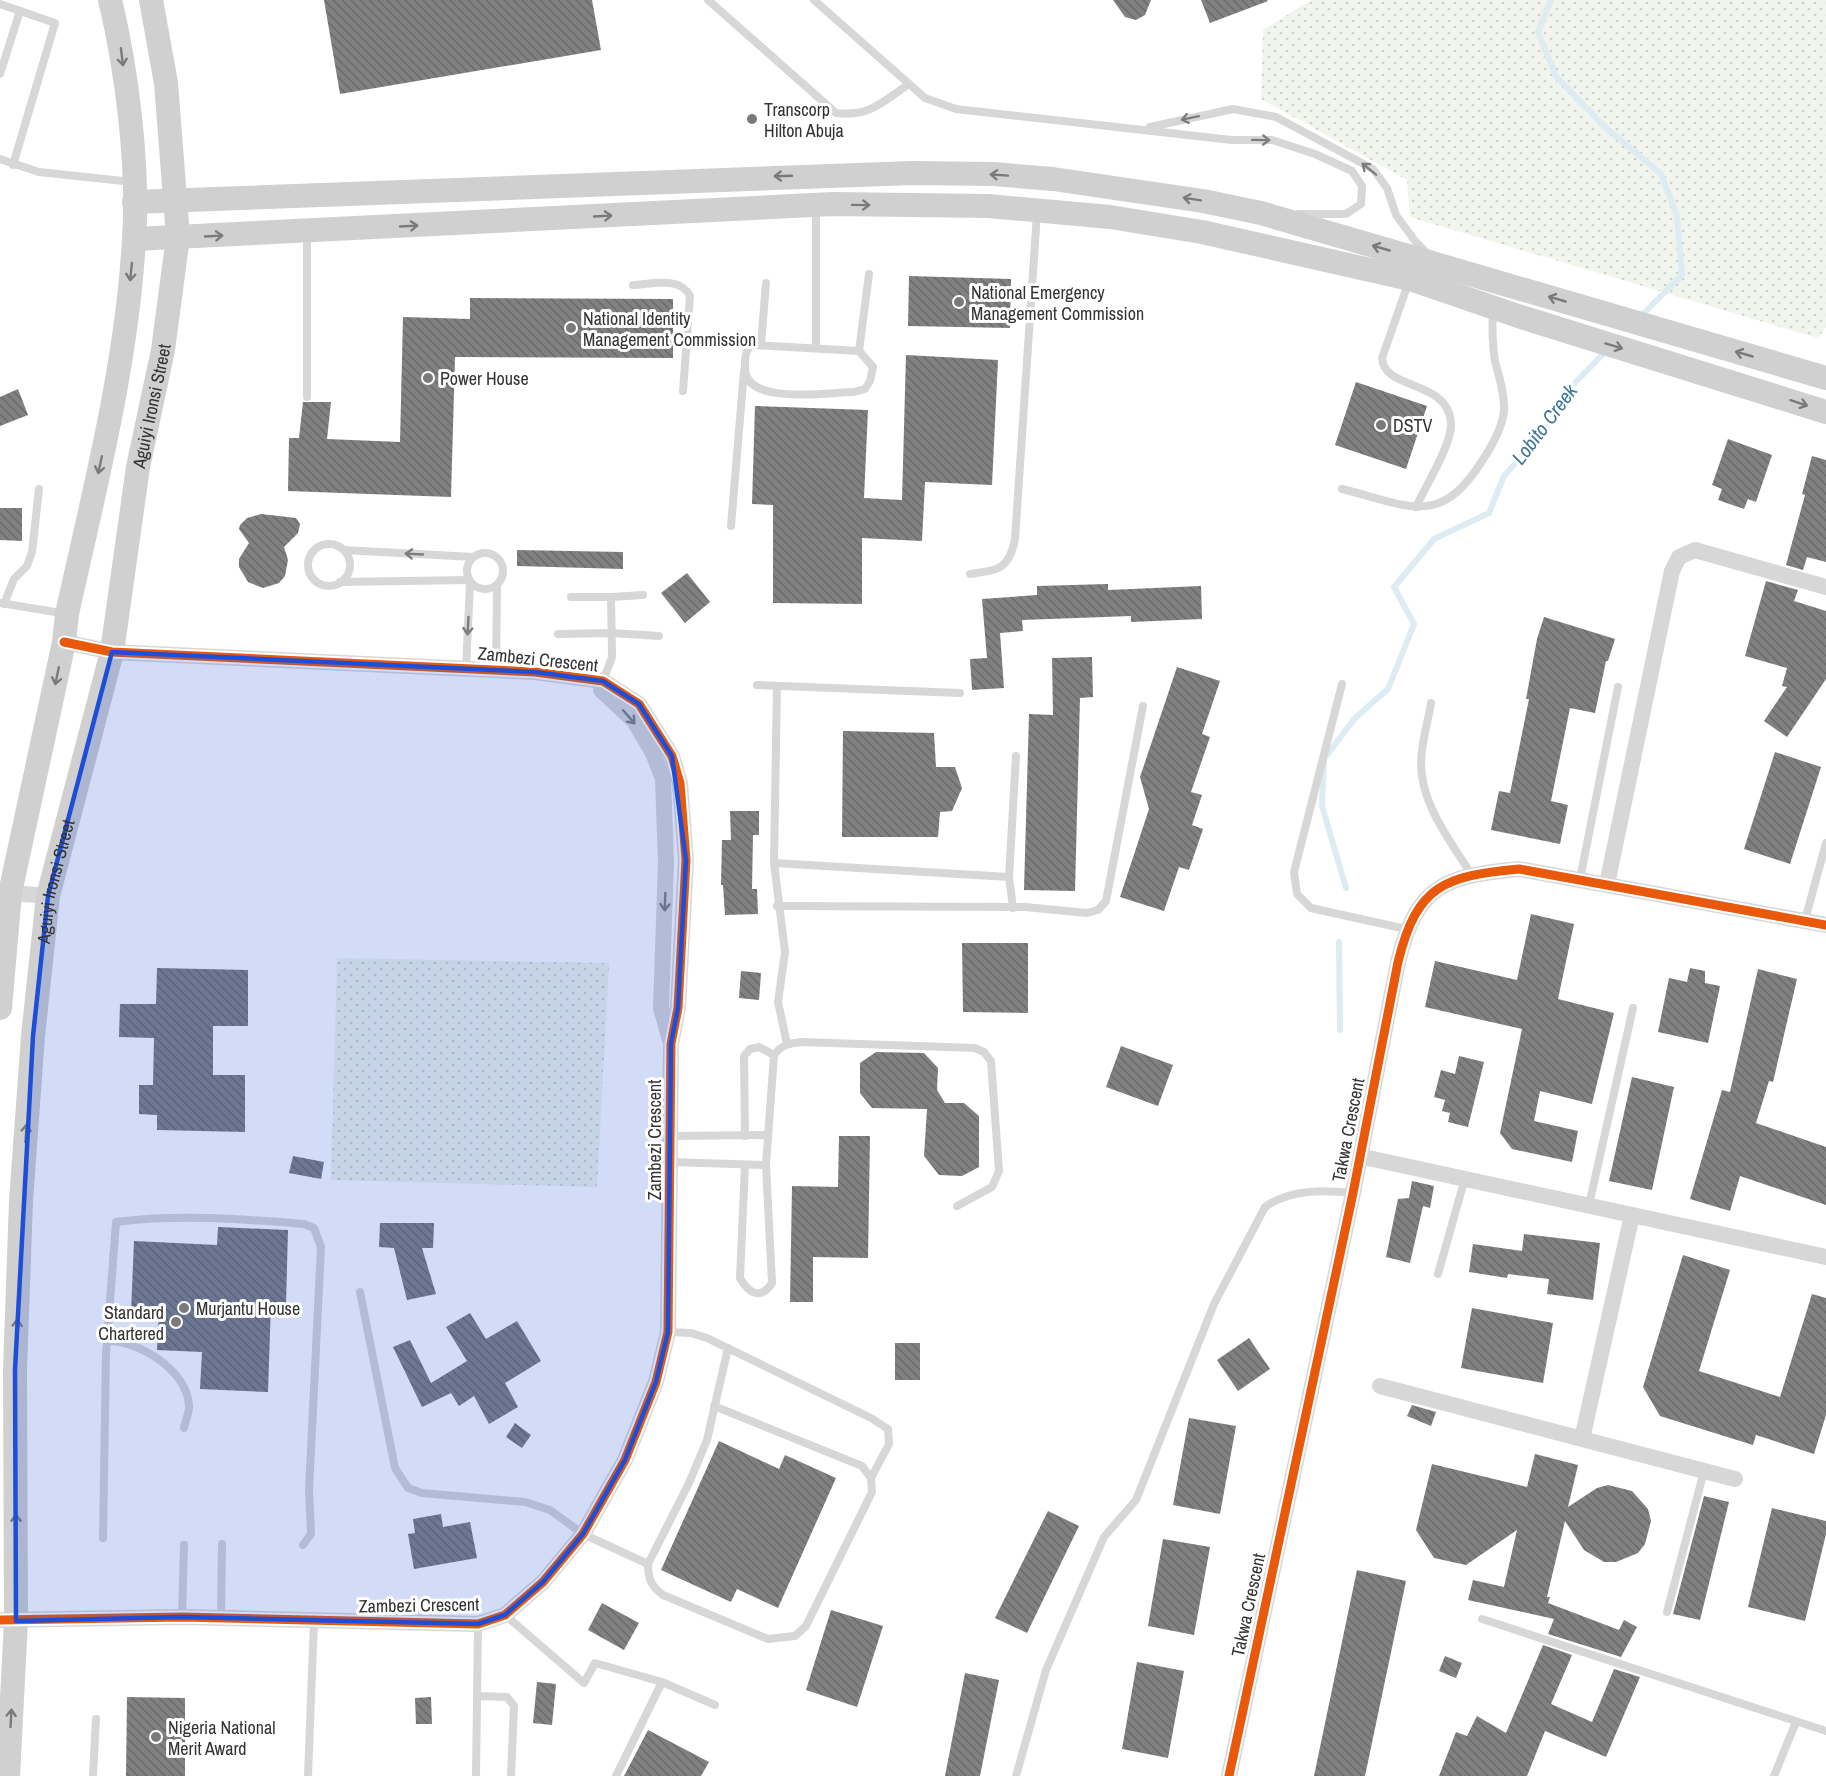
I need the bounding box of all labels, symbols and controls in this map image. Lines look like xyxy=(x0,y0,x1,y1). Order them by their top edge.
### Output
one-way arrow xyxy=(116,47,127,67)
place label: Transcorp Hilton Abuja xyxy=(764,97,844,143)
marker: Transcorp Hilton Abuja xyxy=(745,112,759,126)
one-way arrow xyxy=(1180,113,1200,124)
one-way arrow xyxy=(1251,134,1271,146)
one-way arrow xyxy=(1361,162,1377,175)
one-way arrow xyxy=(990,169,1009,180)
one-way arrow xyxy=(774,171,794,182)
one-way arrow xyxy=(1183,193,1203,204)
one-way arrow xyxy=(851,199,871,211)
one-way arrow xyxy=(593,210,613,221)
one-way arrow xyxy=(398,220,418,231)
one-way arrow xyxy=(203,230,223,241)
one-way arrow xyxy=(1372,242,1391,253)
one-way arrow xyxy=(125,262,136,282)
place label: National Emergency Management Commission xyxy=(971,280,1144,326)
one-way arrow xyxy=(1548,293,1567,304)
marker: National Emergency Management Commission xyxy=(952,295,966,309)
place label: National Identity Management Commission xyxy=(583,306,756,352)
marker: National Identity Management Commission xyxy=(564,321,578,335)
one-way arrow xyxy=(1604,341,1623,352)
street label: Aguiyi Ironsi Street xyxy=(125,342,176,471)
one-way arrow xyxy=(1735,348,1754,359)
place label: Power House xyxy=(440,366,529,391)
marker: Power House xyxy=(421,371,435,385)
water label: Lobito Creek xyxy=(1505,378,1584,470)
one-way arrow xyxy=(1789,399,1808,410)
place label: DSTV xyxy=(1393,413,1433,438)
marker: DSTV xyxy=(1374,418,1388,432)
one-way arrow xyxy=(94,455,105,474)
one-way arrow xyxy=(405,548,425,559)
one-way arrow xyxy=(463,615,474,635)
street label: Zambezi Crescent xyxy=(477,640,599,678)
one-way arrow xyxy=(50,667,62,686)
one-way arrow xyxy=(622,709,636,724)
street label: Aguiyi Ironsi Street xyxy=(30,817,80,946)
one-way arrow xyxy=(659,892,670,912)
street label: Takwa Crescent xyxy=(1326,1076,1370,1184)
street label: Zambezi Crescent xyxy=(642,1080,667,1200)
one-way arrow xyxy=(21,1124,32,1143)
place label: Murjantu House xyxy=(196,1296,300,1321)
place label: Standard Chartered xyxy=(98,1300,164,1346)
marker: Murjantu House xyxy=(177,1301,191,1315)
marker: Standard Chartered xyxy=(169,1315,183,1329)
one-way arrow xyxy=(11,1318,22,1338)
one-way arrow xyxy=(10,1513,22,1533)
street label: Takwa Crescent xyxy=(1225,1551,1271,1659)
street label: Zambezi Crescent xyxy=(358,1591,480,1619)
one-way arrow xyxy=(6,1708,17,1728)
place label: Nigeria National Merit Award xyxy=(168,1715,275,1761)
marker: Nigeria National Merit Award xyxy=(149,1730,163,1744)

